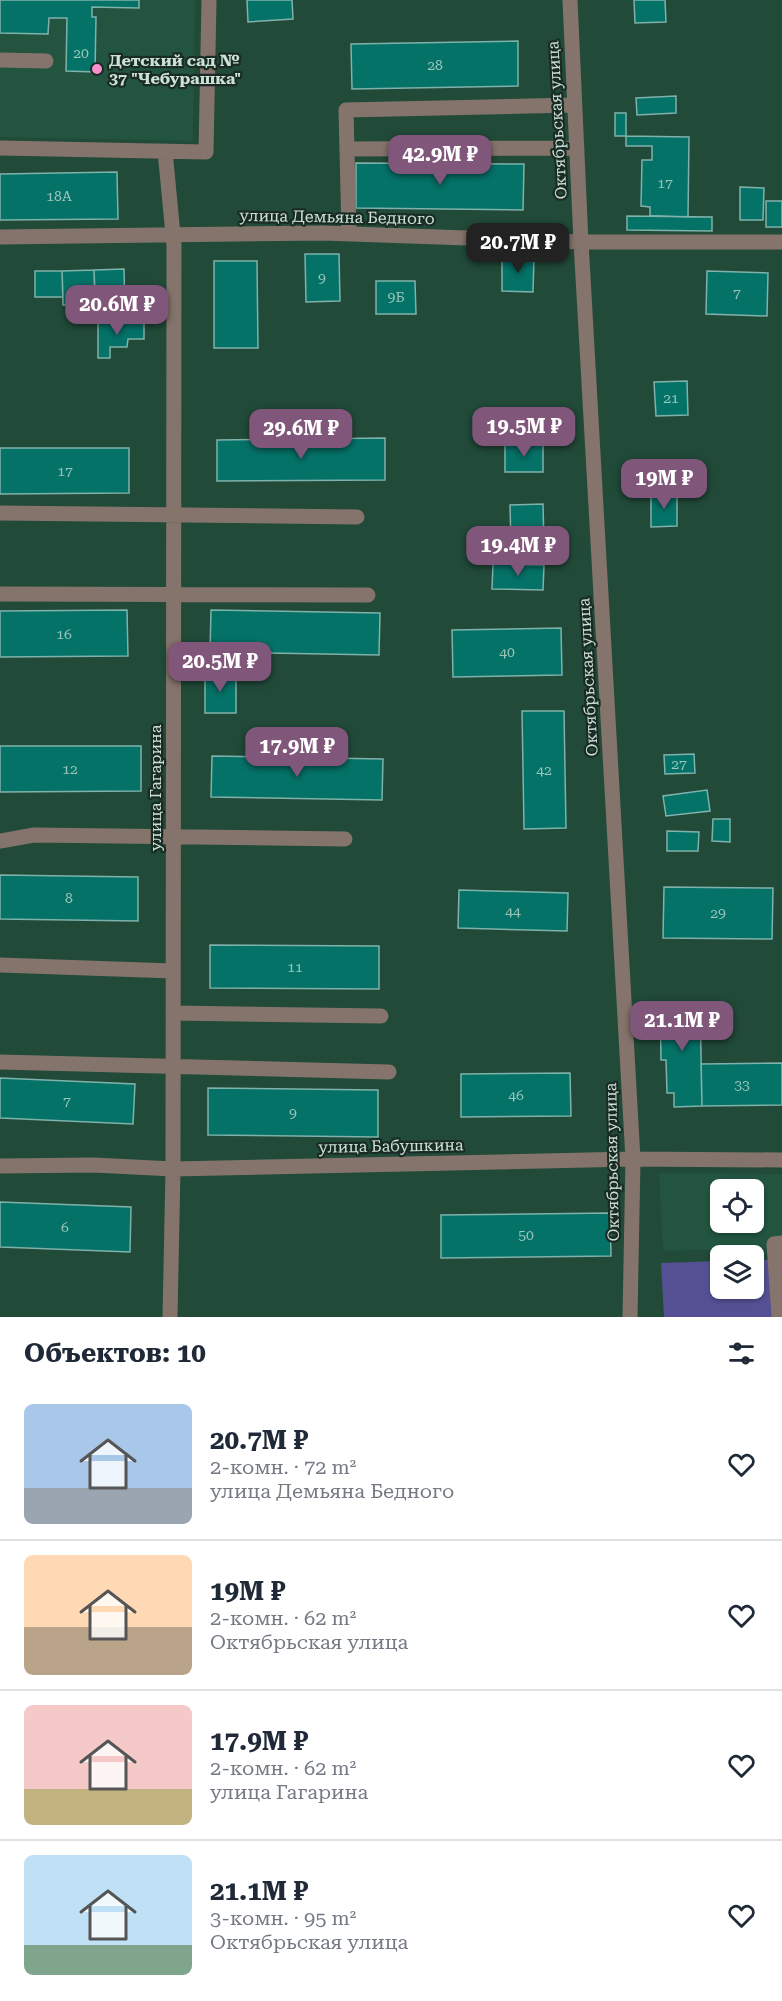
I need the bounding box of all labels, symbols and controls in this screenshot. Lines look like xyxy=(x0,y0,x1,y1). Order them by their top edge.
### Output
street label: Октябрьская улица xyxy=(543,40,571,200)
house number: 20 xyxy=(73,45,89,61)
place label: Детский сад № 37 "Чебурашка" xyxy=(109,51,241,88)
house number: 28 xyxy=(427,57,443,73)
marker: Детский сад № 37 "Чебурашка" xyxy=(90,62,104,76)
pin: 42.9M ₽ xyxy=(385,135,495,186)
text: 42.9M ₽ xyxy=(402,142,478,166)
house number: 17 xyxy=(657,175,673,191)
house number: 18А xyxy=(46,188,72,204)
street label: улица Демьяна Бедного xyxy=(239,206,435,228)
pin: 20.7M ₽ xyxy=(463,223,573,274)
text: 20.7M ₽ xyxy=(480,230,556,254)
house number: 9 xyxy=(318,270,326,286)
pin: 20.6M ₽ xyxy=(62,285,172,336)
house number: 7 xyxy=(733,285,741,301)
house number: 9Б xyxy=(388,289,404,305)
text: 20.6M ₽ xyxy=(79,292,155,316)
house number: 21 xyxy=(663,390,679,406)
pin: 19.5M ₽ xyxy=(469,407,579,458)
pin: 29.6M ₽ xyxy=(246,409,356,460)
text: 19.5M ₽ xyxy=(486,414,562,438)
text: 29.6M ₽ xyxy=(263,416,339,440)
pin: 19M ₽ xyxy=(622,459,706,510)
house number: 17 xyxy=(57,463,73,479)
text: 19M ₽ xyxy=(635,466,693,490)
pin: 19.4M ₽ xyxy=(463,526,573,577)
text: 19.4M ₽ xyxy=(480,533,556,557)
street label: Октябрьская улица xyxy=(574,597,602,757)
house number: 16 xyxy=(56,626,72,642)
pin: 20.5M ₽ xyxy=(165,642,275,693)
house number: 40 xyxy=(499,644,515,660)
text: 20.5M ₽ xyxy=(182,649,258,673)
street label: улица Гагарина xyxy=(146,724,165,851)
pin: 17.9M ₽ xyxy=(242,727,352,778)
text: 17.9M ₽ xyxy=(259,734,335,758)
house number: 27 xyxy=(671,756,687,772)
house number: 12 xyxy=(62,761,78,777)
house number: 42 xyxy=(536,762,552,778)
house number: 8 xyxy=(65,890,73,906)
house number: 44 xyxy=(505,903,521,919)
house number: 29 xyxy=(710,905,726,921)
house number: 11 xyxy=(287,959,303,975)
pin: 21.1M ₽ xyxy=(627,1001,737,1052)
text: 21.1M ₽ xyxy=(644,1008,720,1032)
house number: 33 xyxy=(734,1077,750,1093)
street label: Октябрьская улица xyxy=(601,1082,623,1241)
house number: 46 xyxy=(508,1087,524,1103)
house number: 7 xyxy=(63,1093,71,1109)
house number: 9 xyxy=(289,1105,297,1121)
street label: улица Бабушкина xyxy=(318,1135,464,1157)
map controls xyxy=(710,1179,764,1299)
button: locate xyxy=(710,1179,764,1233)
house number: 6 xyxy=(61,1219,69,1235)
house number: 50 xyxy=(518,1227,534,1243)
button: layers xyxy=(710,1245,764,1299)
icon: filters xyxy=(725,1337,758,1370)
text: Объектов: 10 xyxy=(24,1338,206,1368)
text: 20.7M ₽ xyxy=(210,1425,308,1455)
icon: home xyxy=(72,1428,144,1500)
icon: heart xyxy=(725,1448,758,1481)
text: 2-комн. · 72 m² xyxy=(210,1455,356,1479)
text: улица Демьяна Бедного xyxy=(210,1479,454,1503)
text: 19M ₽ xyxy=(210,1576,285,1606)
icon: home xyxy=(72,1579,144,1651)
icon: heart xyxy=(725,1599,758,1632)
text: 2-комн. · 62 m² xyxy=(210,1606,356,1630)
text: Октябрьская улица xyxy=(210,1630,408,1654)
text: 17.9M ₽ xyxy=(210,1726,308,1756)
icon: home xyxy=(72,1729,144,1801)
icon: heart xyxy=(725,1749,758,1782)
text: 2-комн. · 62 m² xyxy=(210,1756,356,1780)
text: улица Гагарина xyxy=(210,1780,368,1804)
text: 21.1M ₽ xyxy=(210,1876,308,1906)
icon: home xyxy=(72,1879,144,1951)
icon: heart xyxy=(725,1899,758,1932)
text: 3-комн. · 95 m² xyxy=(210,1906,356,1930)
text: Октябрьская улица xyxy=(210,1930,408,1954)

